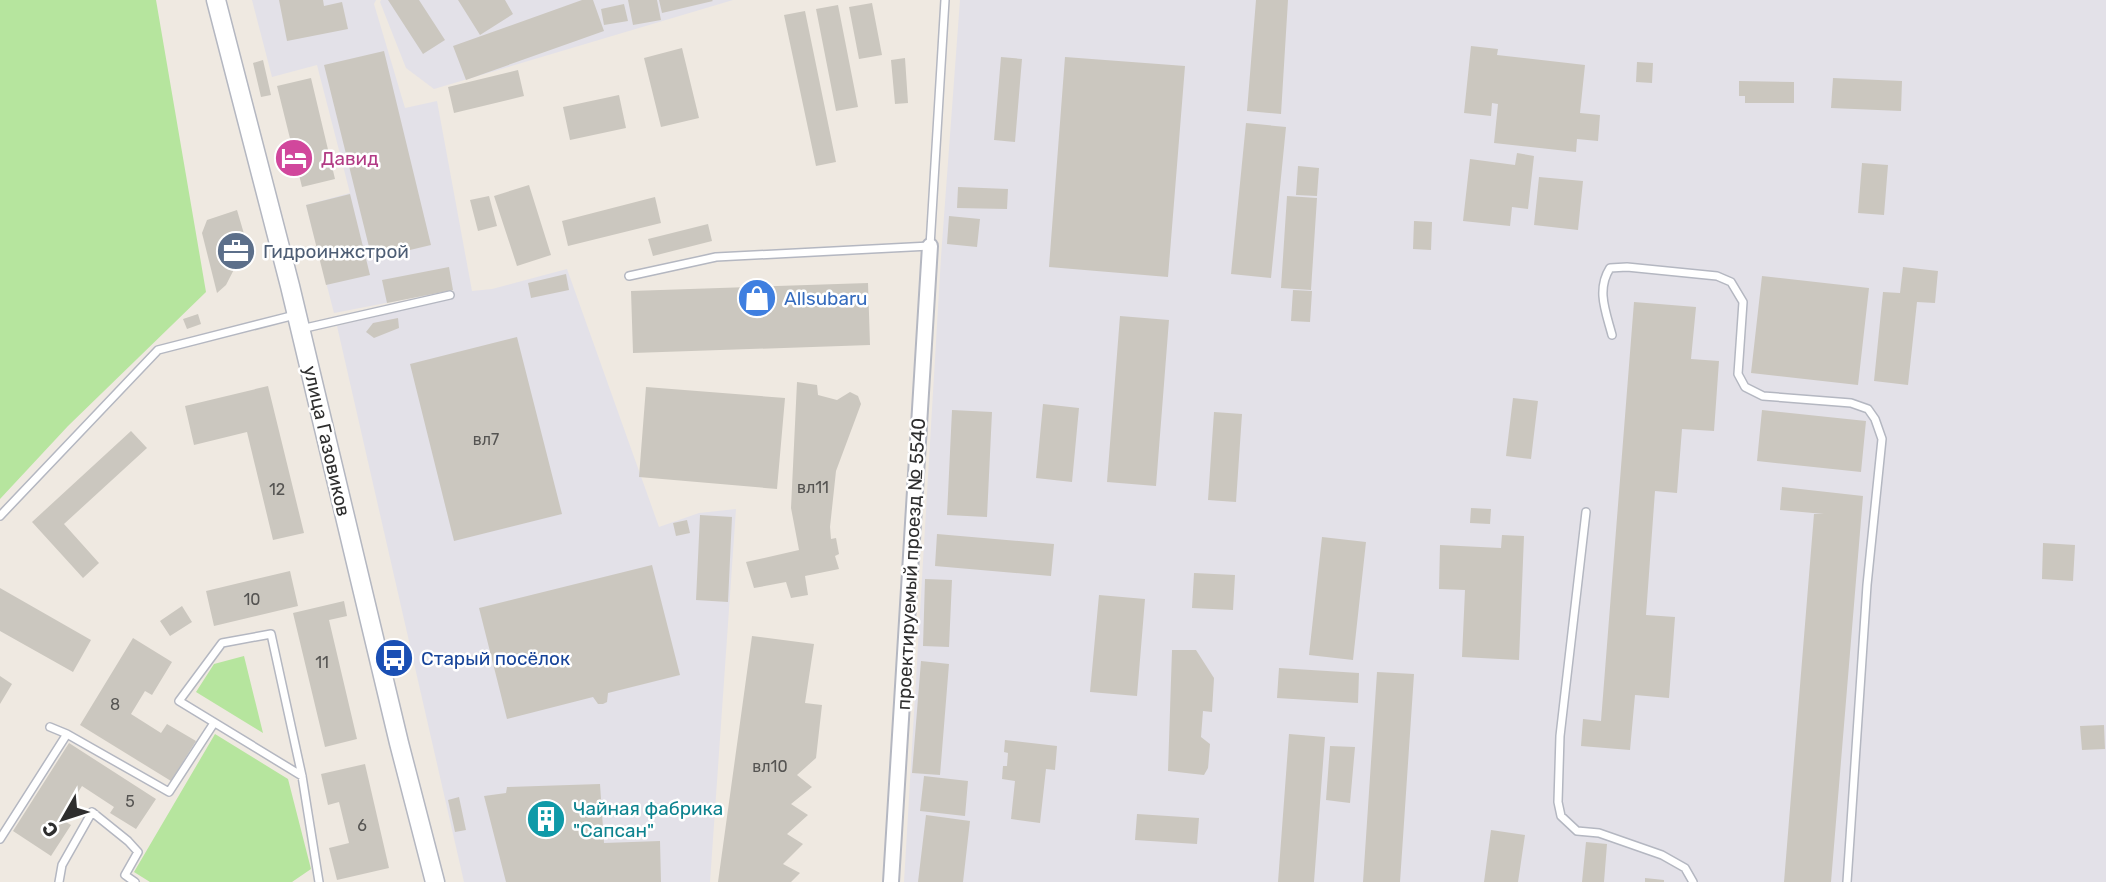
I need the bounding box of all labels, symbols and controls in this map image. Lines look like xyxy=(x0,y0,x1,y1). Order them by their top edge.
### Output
hotel icon: Давид xyxy=(273,137,315,179)
place label: Давид xyxy=(321,147,379,170)
office icon: Гидроинжстрой xyxy=(215,230,257,272)
place label: Гидроинжстрой xyxy=(263,240,409,263)
shop icon: Allsubaru xyxy=(736,277,778,319)
place label: Allsubaru xyxy=(784,287,868,310)
street label: улица Газовиков xyxy=(298,363,356,519)
street label: проектируемый проезд № 5540 xyxy=(892,417,930,711)
house number: вл7 xyxy=(473,430,499,449)
house number: вл11 xyxy=(797,478,829,497)
house number: 12 xyxy=(269,480,285,499)
house number: 10 xyxy=(243,590,261,609)
bus stop icon: Старый посёлок xyxy=(373,637,415,679)
place label: Старый посёлок xyxy=(421,647,570,670)
house number: 11 xyxy=(315,653,329,672)
house number: 8 xyxy=(110,695,120,714)
house number: вл10 xyxy=(752,757,788,776)
north arrow xyxy=(28,784,98,854)
house number: 5 xyxy=(125,792,135,811)
place label: Чайная фабрика "Сапсан" xyxy=(573,797,723,842)
building icon: Чайная фабрика "Сапсан" xyxy=(525,798,567,840)
house number: 6 xyxy=(357,816,367,835)
text: С xyxy=(37,817,63,842)

